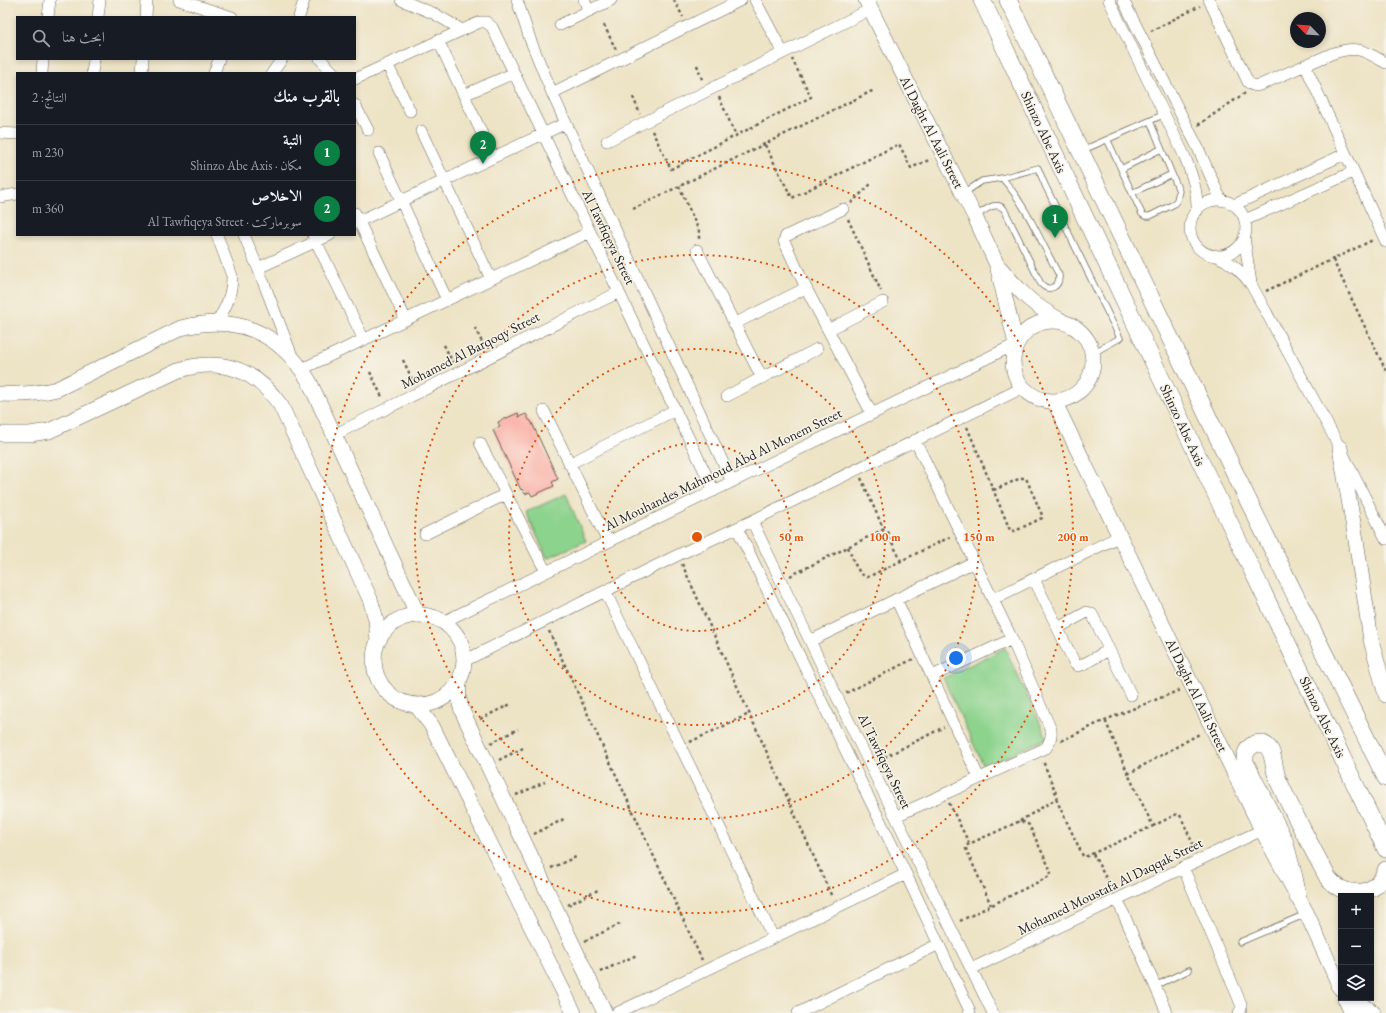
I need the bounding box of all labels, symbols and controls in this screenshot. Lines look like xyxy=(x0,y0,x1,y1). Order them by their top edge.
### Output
north arrow xyxy=(1290,12,1326,48)
search box xyxy=(16,16,356,60)
icon: search xyxy=(30,27,52,49)
text: ابحث هنا xyxy=(62,27,105,46)
street label: Al Daght Al Aali Street xyxy=(895,72,968,192)
text: بالقرب منك xyxy=(273,85,340,107)
street label: Shinzo Abe Axis xyxy=(1017,88,1071,176)
text: النتائج: 2 xyxy=(32,89,67,106)
text: التبة xyxy=(283,130,302,149)
pin: 2 xyxy=(470,131,496,164)
text: 230 m xyxy=(32,144,63,161)
text: 1 xyxy=(324,144,330,161)
text: مكان · Shinzo Abe Axis xyxy=(190,157,302,174)
text: الاخلاص xyxy=(251,186,302,205)
street label: Al Tawfiqeya Street xyxy=(578,186,640,288)
text: 360 m xyxy=(32,200,63,217)
text: 2 xyxy=(324,200,330,217)
pin: 1 xyxy=(1042,205,1068,238)
text: سوبرماركت · Al Tawfiqeya Street xyxy=(147,213,302,230)
street label: Mohamed Al Barqoqy Street xyxy=(398,307,543,393)
street label: Shinzo Abe Axis xyxy=(1156,381,1210,469)
street label: Al Mouhandes Mahmoud Abd Al Monem Street xyxy=(600,403,845,535)
text: 50 m xyxy=(778,529,804,545)
text: 100 m xyxy=(869,529,901,545)
text: 150 m xyxy=(963,529,995,545)
text: 200 m xyxy=(1057,529,1089,545)
centre of rings xyxy=(690,530,704,544)
street label: Al Daght Al Aali Street xyxy=(1161,634,1233,755)
your location xyxy=(946,648,966,668)
street label: Shinzo Abe Axis xyxy=(1296,673,1351,761)
street label: Al Tawfiqeya Street xyxy=(854,710,916,812)
street label: Mohamed Moustafa Al Daqqak Street xyxy=(1015,833,1206,939)
map controls xyxy=(1338,893,1374,1001)
button: + xyxy=(1338,893,1374,929)
button: − xyxy=(1338,929,1374,965)
button: layers xyxy=(1338,965,1374,1001)

